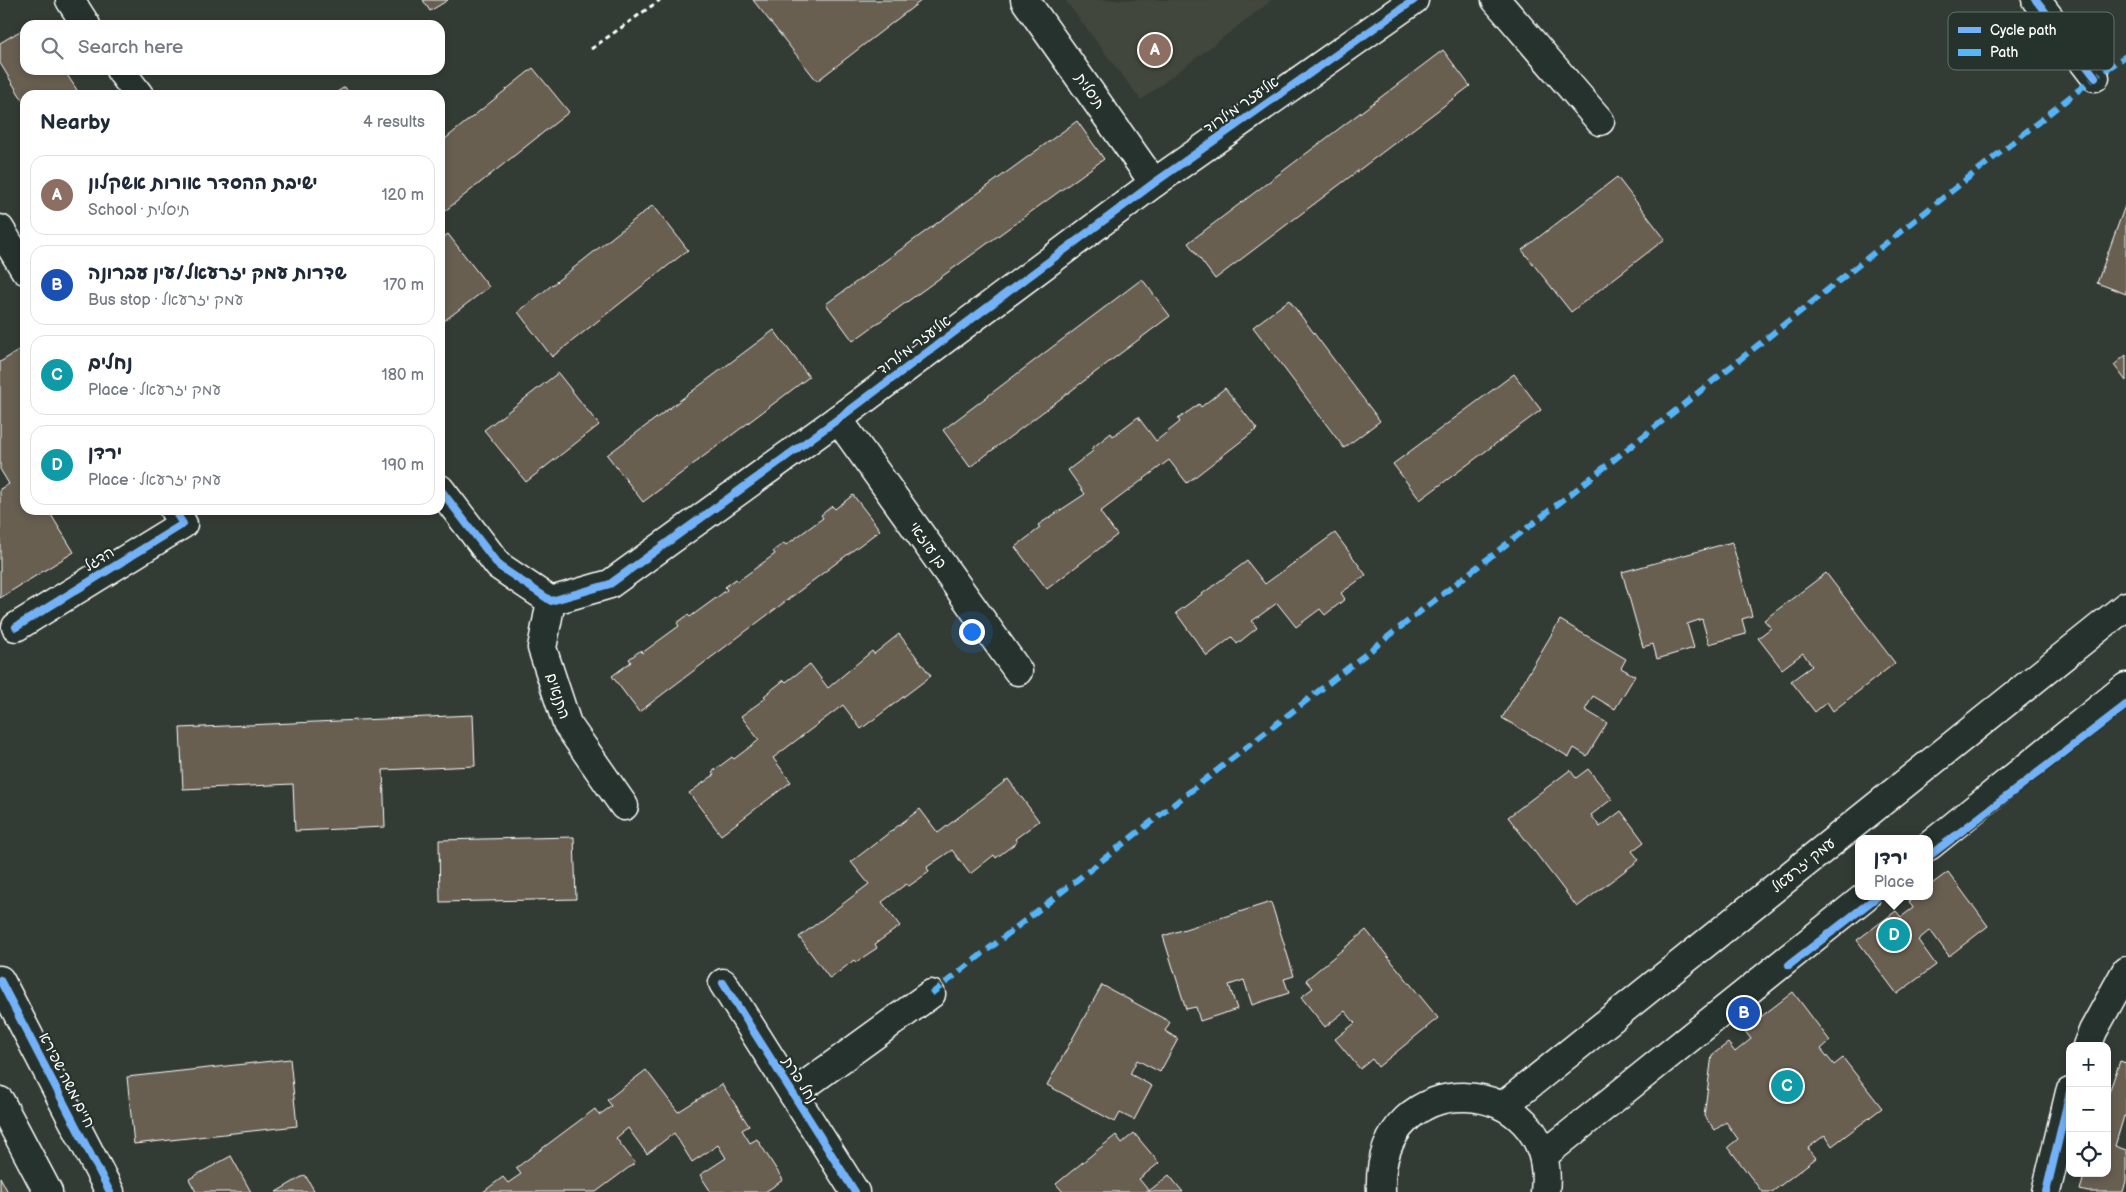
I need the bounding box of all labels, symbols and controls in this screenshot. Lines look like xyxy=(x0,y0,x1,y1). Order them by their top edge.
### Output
legend xyxy=(1948,12,2114,70)
search box xyxy=(20,20,445,75)
text: Cycle path xyxy=(1990,22,2057,39)
pin: A xyxy=(1139,31,1171,69)
icon: search xyxy=(38,34,66,62)
text: Search here xyxy=(78,36,183,59)
text: Path xyxy=(1990,44,2018,61)
street label: תיסלית xyxy=(1070,69,1109,113)
street label: אליעזר מילרוד xyxy=(1200,72,1283,138)
text: Nearby xyxy=(40,110,110,135)
text: 4 results xyxy=(363,113,425,132)
text: ישיבת ההסדר אורות אשקלון xyxy=(88,172,318,195)
text: A xyxy=(52,186,62,205)
text: 120 m xyxy=(381,186,424,205)
text: School · תיסלית xyxy=(88,201,190,220)
text: שדרות עמק יזרעאל/עין עברונה xyxy=(88,262,347,285)
text: B xyxy=(51,276,63,295)
text: 170 m xyxy=(383,276,424,295)
text: Bus stop · עמק יזרעאל xyxy=(88,291,244,310)
street label: אליעזר מילרוד xyxy=(874,311,955,379)
text: נחלים xyxy=(88,352,133,375)
text: C xyxy=(51,366,63,385)
text: 180 m xyxy=(382,366,424,385)
text: Place · עמק יזרעאל xyxy=(88,381,221,400)
text: ירדן xyxy=(88,442,122,465)
text: D xyxy=(51,456,63,475)
text: 190 m xyxy=(382,456,424,475)
text: Place · עמק יזרעאל xyxy=(88,471,221,490)
street label: בן עוזאי xyxy=(904,518,951,572)
street label: הדגל xyxy=(81,543,118,576)
your location xyxy=(959,619,985,645)
street label: התנאים xyxy=(541,671,574,722)
street label: עמק יזרעאל xyxy=(1767,834,1839,897)
popup xyxy=(1855,835,1933,900)
text: ירדן xyxy=(1874,847,1908,870)
text: Place xyxy=(1874,873,1914,892)
pin: D xyxy=(1878,916,1910,954)
pin: B xyxy=(1728,994,1760,1032)
street label: חיים משה שפירא xyxy=(34,1029,99,1131)
map controls xyxy=(2066,1042,2111,1177)
button: + xyxy=(2066,1042,2111,1087)
street label: נחל פרת xyxy=(777,1053,821,1107)
pin: C xyxy=(1771,1067,1803,1105)
button: − xyxy=(2066,1087,2111,1132)
button: locate xyxy=(2066,1132,2111,1177)

